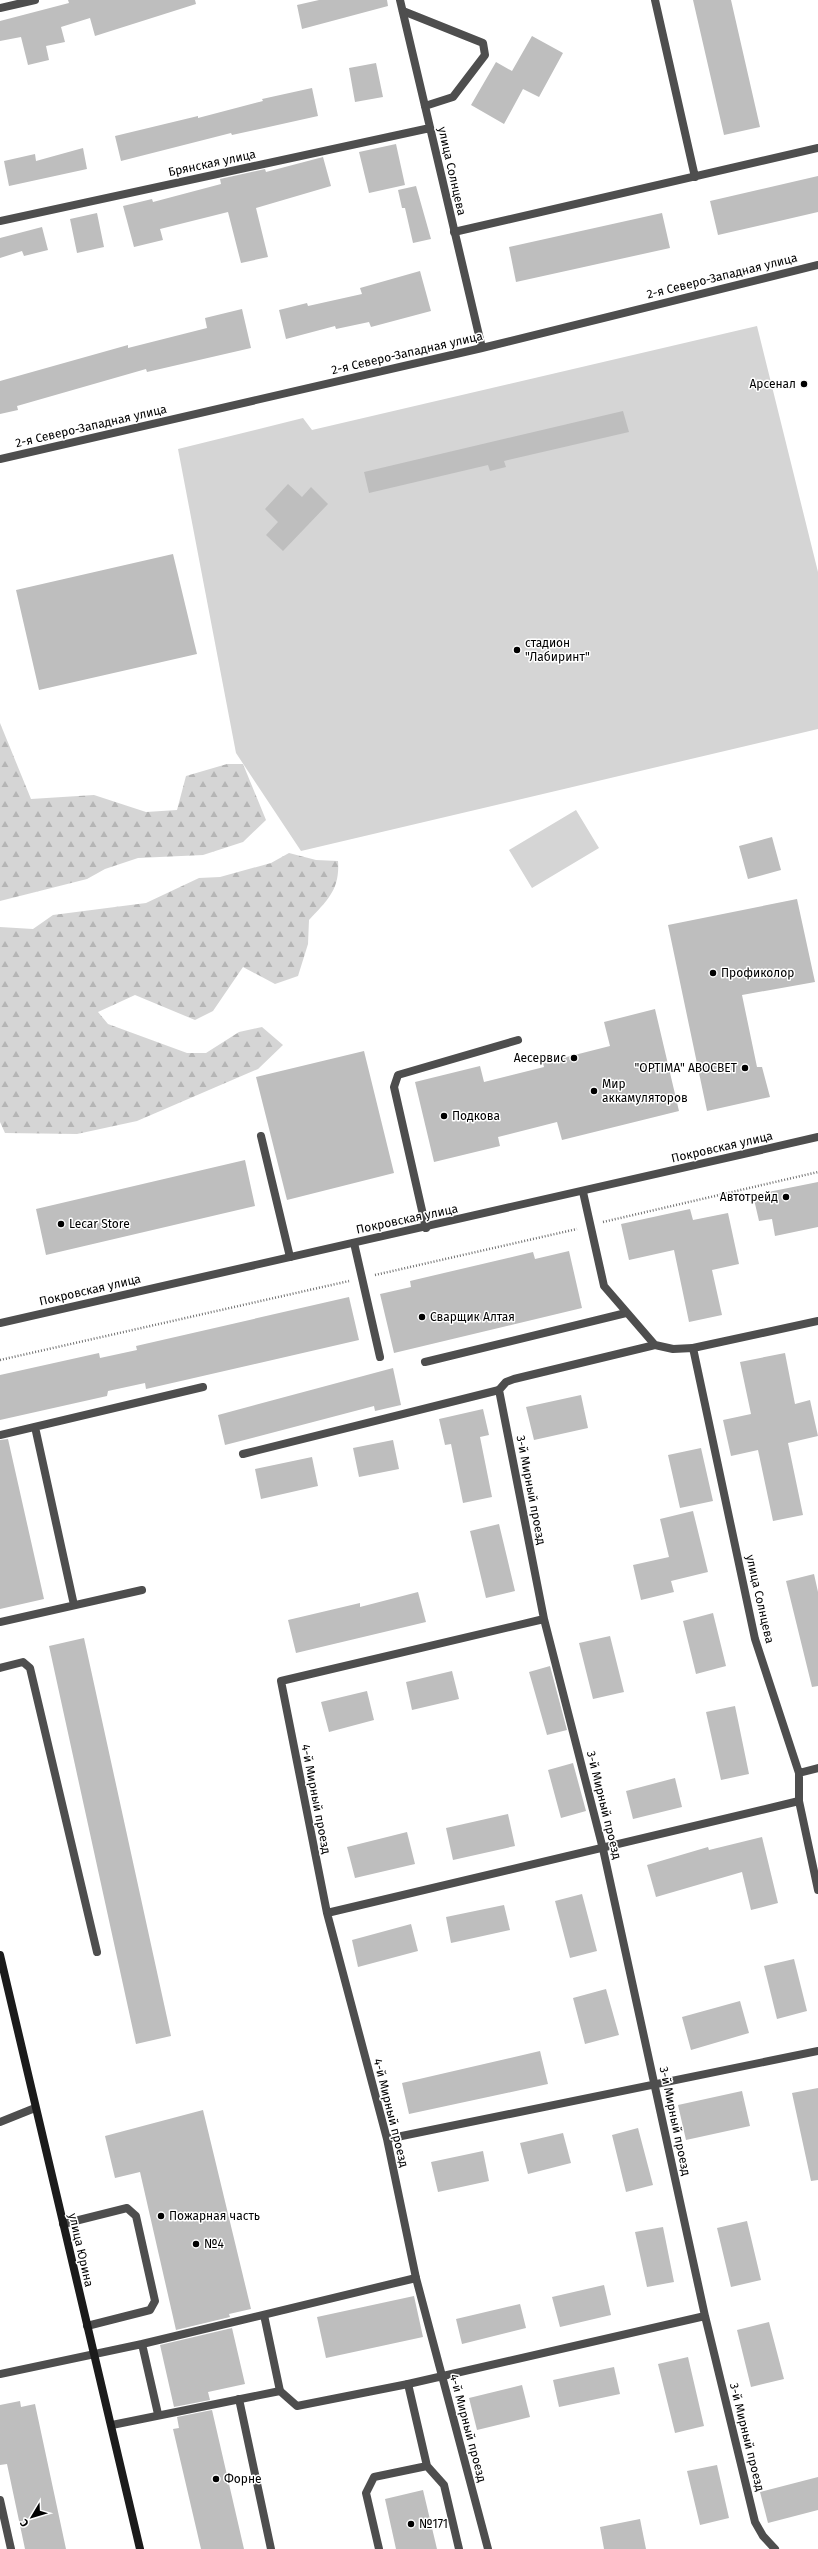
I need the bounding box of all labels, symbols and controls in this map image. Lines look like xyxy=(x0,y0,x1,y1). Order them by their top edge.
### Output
street label: улица Солнцева xyxy=(435,125,469,217)
street label: Брянская улица xyxy=(167,147,257,179)
street label: 2-я Северо-Западная улица xyxy=(645,251,799,301)
street label: 2-я Северо-Западная улица xyxy=(330,329,484,377)
place label: Арсенал xyxy=(749,377,796,391)
marker: Арсенал xyxy=(799,379,809,389)
street label: 2-я Северо-Западная улица xyxy=(14,402,168,450)
place label: стадион "Лабиринт" xyxy=(525,636,590,664)
marker: стадион "Лабиринт" xyxy=(512,645,522,655)
place label: Профиколор xyxy=(721,966,794,980)
marker: Профиколор xyxy=(708,968,718,978)
place label: Аесервис xyxy=(514,1051,566,1065)
marker: Аесервис xyxy=(569,1053,579,1063)
place label: "OPTIMA" АВОСВЕТ xyxy=(635,1061,738,1075)
marker: "OPTIMA" АВОСВЕТ xyxy=(740,1063,750,1073)
place label: Мир аккамуляторов xyxy=(602,1077,688,1105)
marker: Мир аккамуляторов xyxy=(589,1086,599,1096)
place label: Подкова xyxy=(452,1109,500,1123)
marker: Подкова xyxy=(439,1111,449,1121)
street label: Покровская улица xyxy=(670,1129,774,1165)
place label: Автотрейд xyxy=(720,1190,778,1204)
marker: Автотрейд xyxy=(781,1192,791,1202)
street label: Покровская улица xyxy=(355,1201,459,1237)
place label: Lecar Store xyxy=(69,1217,130,1231)
marker: Lecar Store xyxy=(56,1219,66,1229)
street label: Покровская улица xyxy=(38,1272,142,1308)
place label: Сварщик Алтая xyxy=(430,1310,515,1324)
marker: Сварщик Алтая xyxy=(417,1312,427,1322)
street label: 3-й Мирный проезд xyxy=(514,1434,549,1546)
street label: улица Солнцева xyxy=(743,1553,777,1645)
street label: 4-й Мирный проезд xyxy=(298,1743,334,1855)
street label: 3-й Мирный проезд xyxy=(584,1749,624,1861)
street label: 4-й Мирный проезд xyxy=(371,2057,411,2169)
street label: 3-й Мирный проезд xyxy=(657,2065,693,2177)
place label: Пожарная часть xyxy=(169,2209,260,2223)
marker: Пожарная часть xyxy=(156,2211,166,2221)
street label: улица Юрина xyxy=(66,2212,96,2288)
place label: №4 xyxy=(204,2237,224,2251)
marker: №4 xyxy=(191,2239,201,2249)
street label: 4-й Мирный проезд xyxy=(447,2372,489,2484)
street label: 3-й Мирный проезд xyxy=(727,2381,767,2493)
place label: Форне xyxy=(224,2472,262,2486)
marker: Форне xyxy=(211,2474,221,2484)
north arrow xyxy=(12,2497,52,2537)
text: С xyxy=(17,2516,32,2529)
place label: №171 xyxy=(419,2517,448,2531)
marker: №171 xyxy=(406,2519,416,2529)

